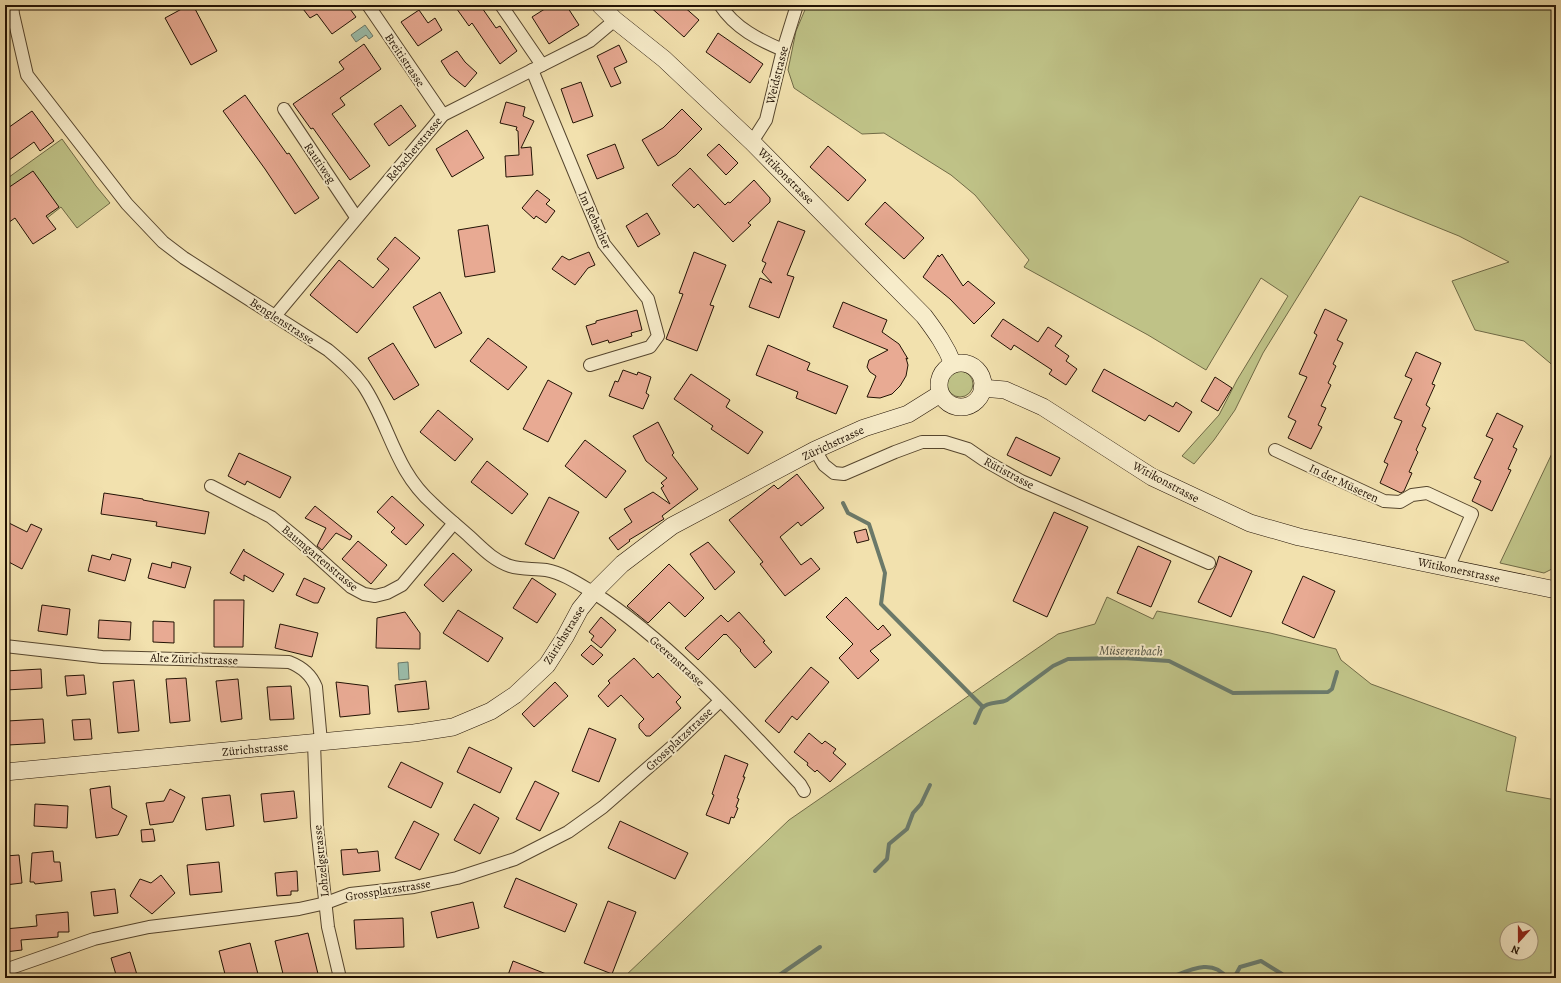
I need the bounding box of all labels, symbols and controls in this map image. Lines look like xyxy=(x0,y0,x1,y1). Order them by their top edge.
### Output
street label: Breitistrasse xyxy=(381,30,429,90)
street label: Weidstrasse xyxy=(762,44,792,107)
street label: Rebacherstrasse xyxy=(382,113,446,185)
street label: Rautiweg xyxy=(300,139,340,187)
street label: Witikonstrasse xyxy=(754,144,818,208)
street label: Im Rebacher xyxy=(575,188,616,252)
street label: Benglenstrasse xyxy=(247,294,317,348)
street label: Zürichstrasse xyxy=(799,422,867,464)
street label: Rütistrasse xyxy=(981,453,1037,493)
street label: Witikonstrasse xyxy=(1129,457,1202,506)
street label: In der Müseren xyxy=(1307,460,1382,506)
street label: Baumgartenstrasse xyxy=(278,521,362,595)
street label: Witikonerstrasse xyxy=(1415,553,1502,587)
street label: Zürichstrasse xyxy=(540,603,588,667)
street label: Geerenstrasse xyxy=(646,632,708,690)
water label: Müserenbach xyxy=(1099,641,1163,660)
street label: Alte Zürichstrasse xyxy=(149,649,238,669)
street label: Grossplatzstrasse xyxy=(642,704,716,774)
street label: Zürichstrasse xyxy=(221,738,289,760)
street label: Lohzelgstrasse xyxy=(309,824,333,898)
street label: Grossplatzstrasse xyxy=(344,875,432,905)
north arrow xyxy=(1499,921,1539,961)
text: N xyxy=(1509,941,1522,958)

